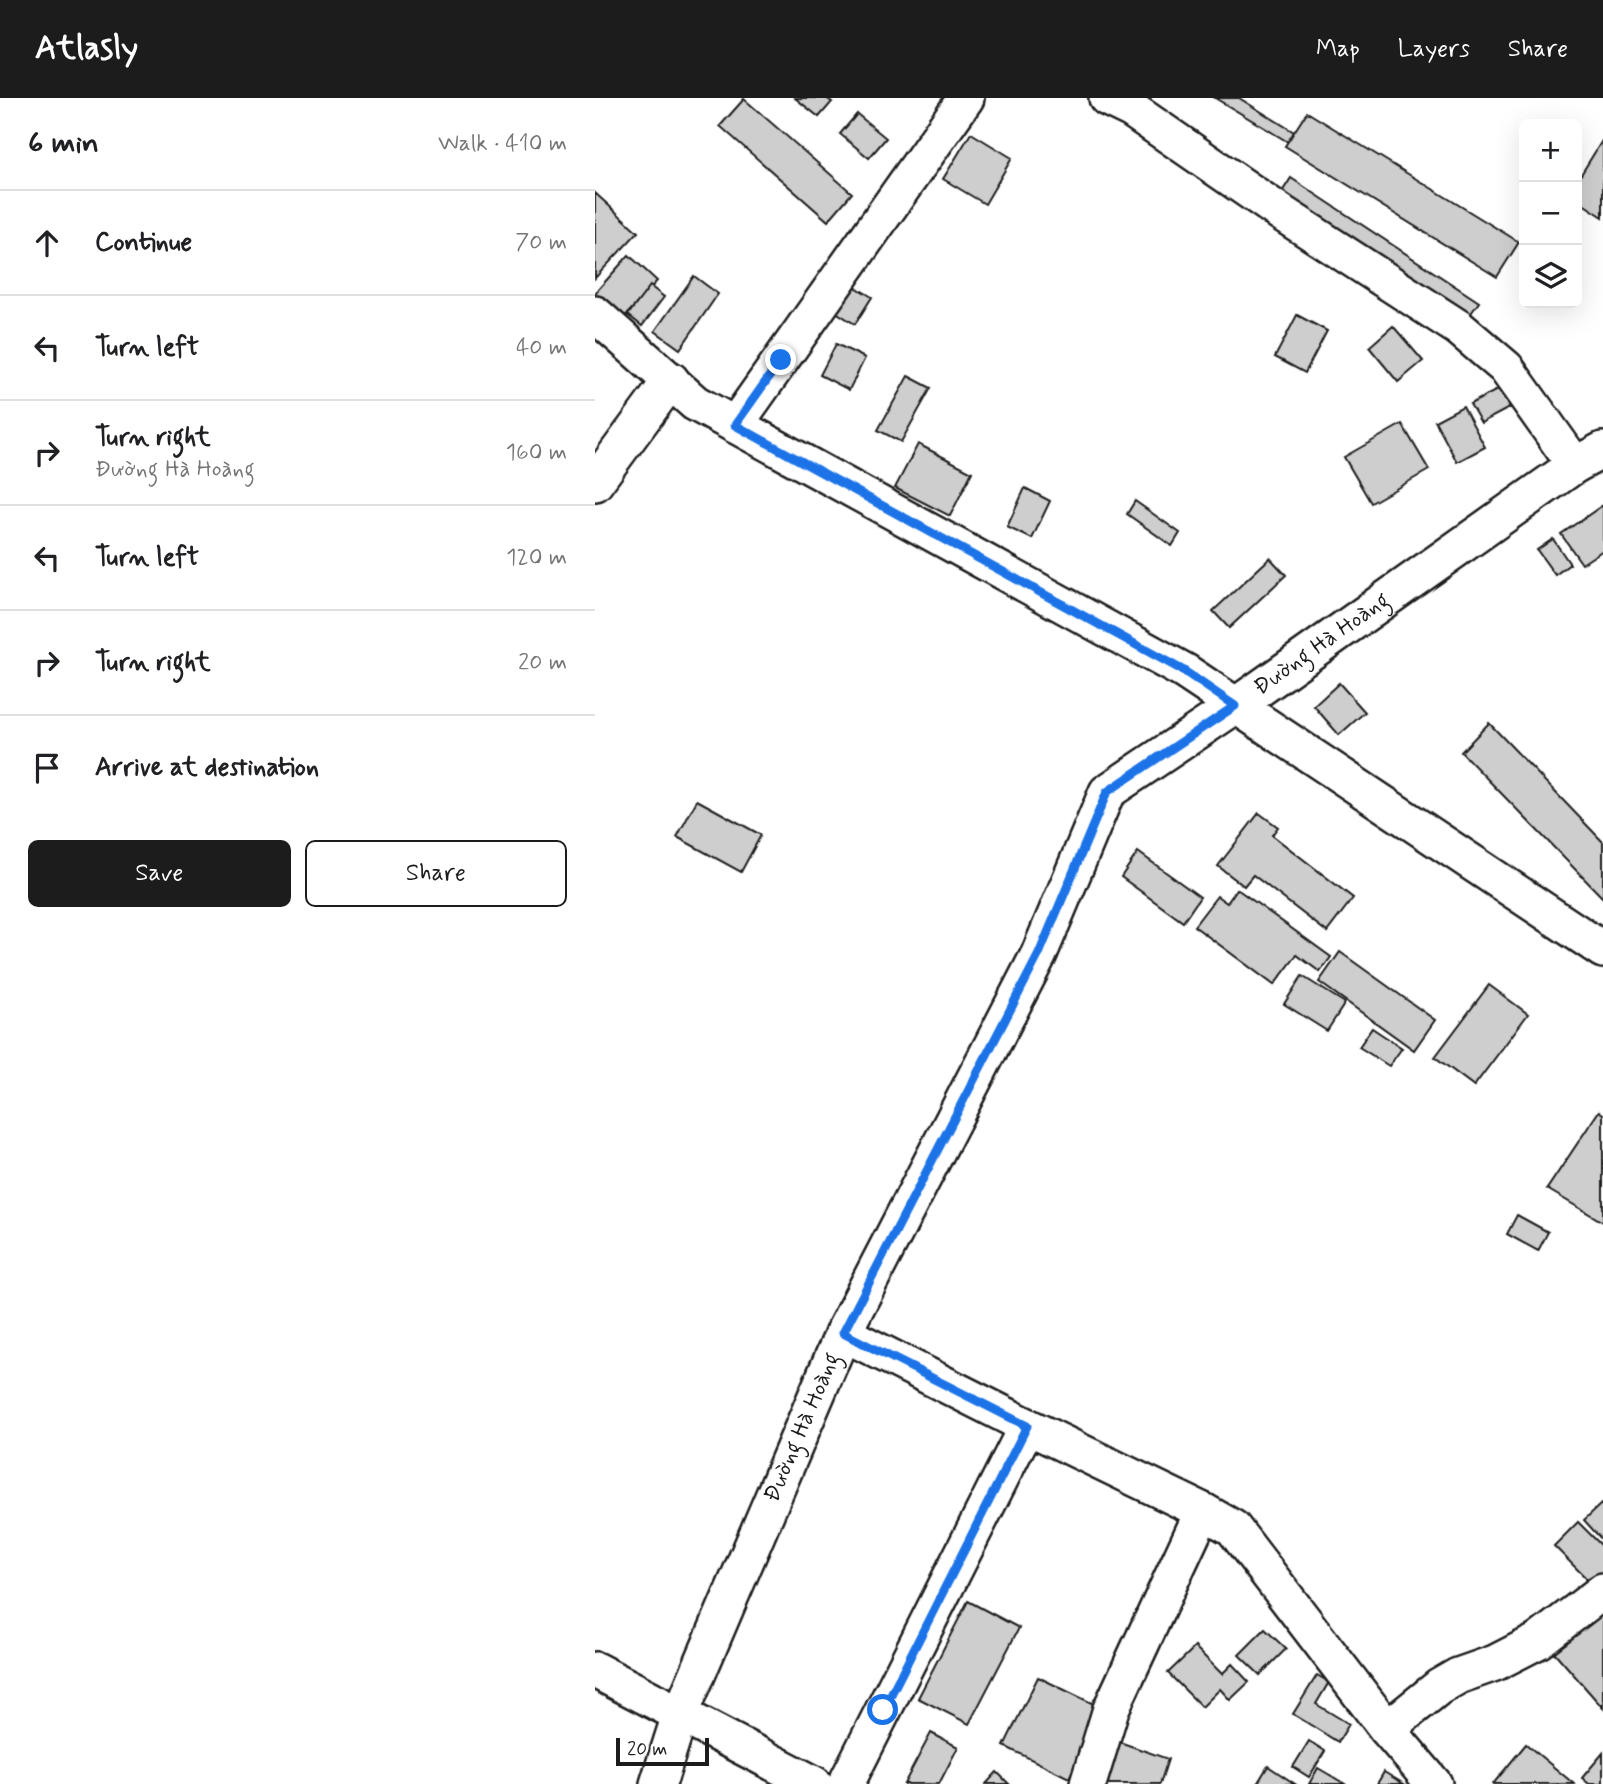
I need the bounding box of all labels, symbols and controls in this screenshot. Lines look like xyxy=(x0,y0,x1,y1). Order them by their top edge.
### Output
text: Atlasly xyxy=(35,27,138,71)
text: Map xyxy=(1316,34,1360,65)
text: Layers xyxy=(1398,34,1470,65)
text: Share xyxy=(1508,34,1568,65)
map controls xyxy=(1519,119,1582,308)
button: + xyxy=(1519,119,1582,182)
text: 6 min xyxy=(28,124,99,163)
text: Walk · 410 m xyxy=(438,129,567,159)
button: − xyxy=(1519,182,1582,245)
icon: ahead xyxy=(28,224,66,262)
text: Continue xyxy=(95,226,192,260)
text: 70 m xyxy=(515,228,567,258)
button: layers xyxy=(1519,245,1582,308)
icon: left xyxy=(28,329,66,367)
text: Turn left xyxy=(95,331,199,365)
text: 40 m xyxy=(516,333,567,363)
route end xyxy=(765,344,796,375)
text: Turn right xyxy=(95,421,211,455)
icon: right xyxy=(28,434,66,472)
text: 160 m xyxy=(506,438,567,468)
text: Đường Hà Hoàng xyxy=(95,455,255,485)
icon: left xyxy=(28,539,66,577)
text: Turn left xyxy=(95,541,199,575)
text: 120 m xyxy=(506,543,567,573)
street label: Đường Hà Hoàng xyxy=(1248,586,1397,703)
icon: right xyxy=(28,644,66,682)
text: Turn right xyxy=(95,646,211,680)
text: 20 m xyxy=(518,648,567,678)
icon: arrive xyxy=(28,749,66,787)
text: Arrive at destination xyxy=(95,751,319,785)
button: Save xyxy=(28,840,291,907)
button: Share xyxy=(305,840,567,907)
street label: Đường Hà Hoàng xyxy=(758,1348,850,1507)
route start xyxy=(867,1694,898,1725)
scale bar xyxy=(616,1735,709,1767)
text: 20 m xyxy=(627,1737,667,1762)

